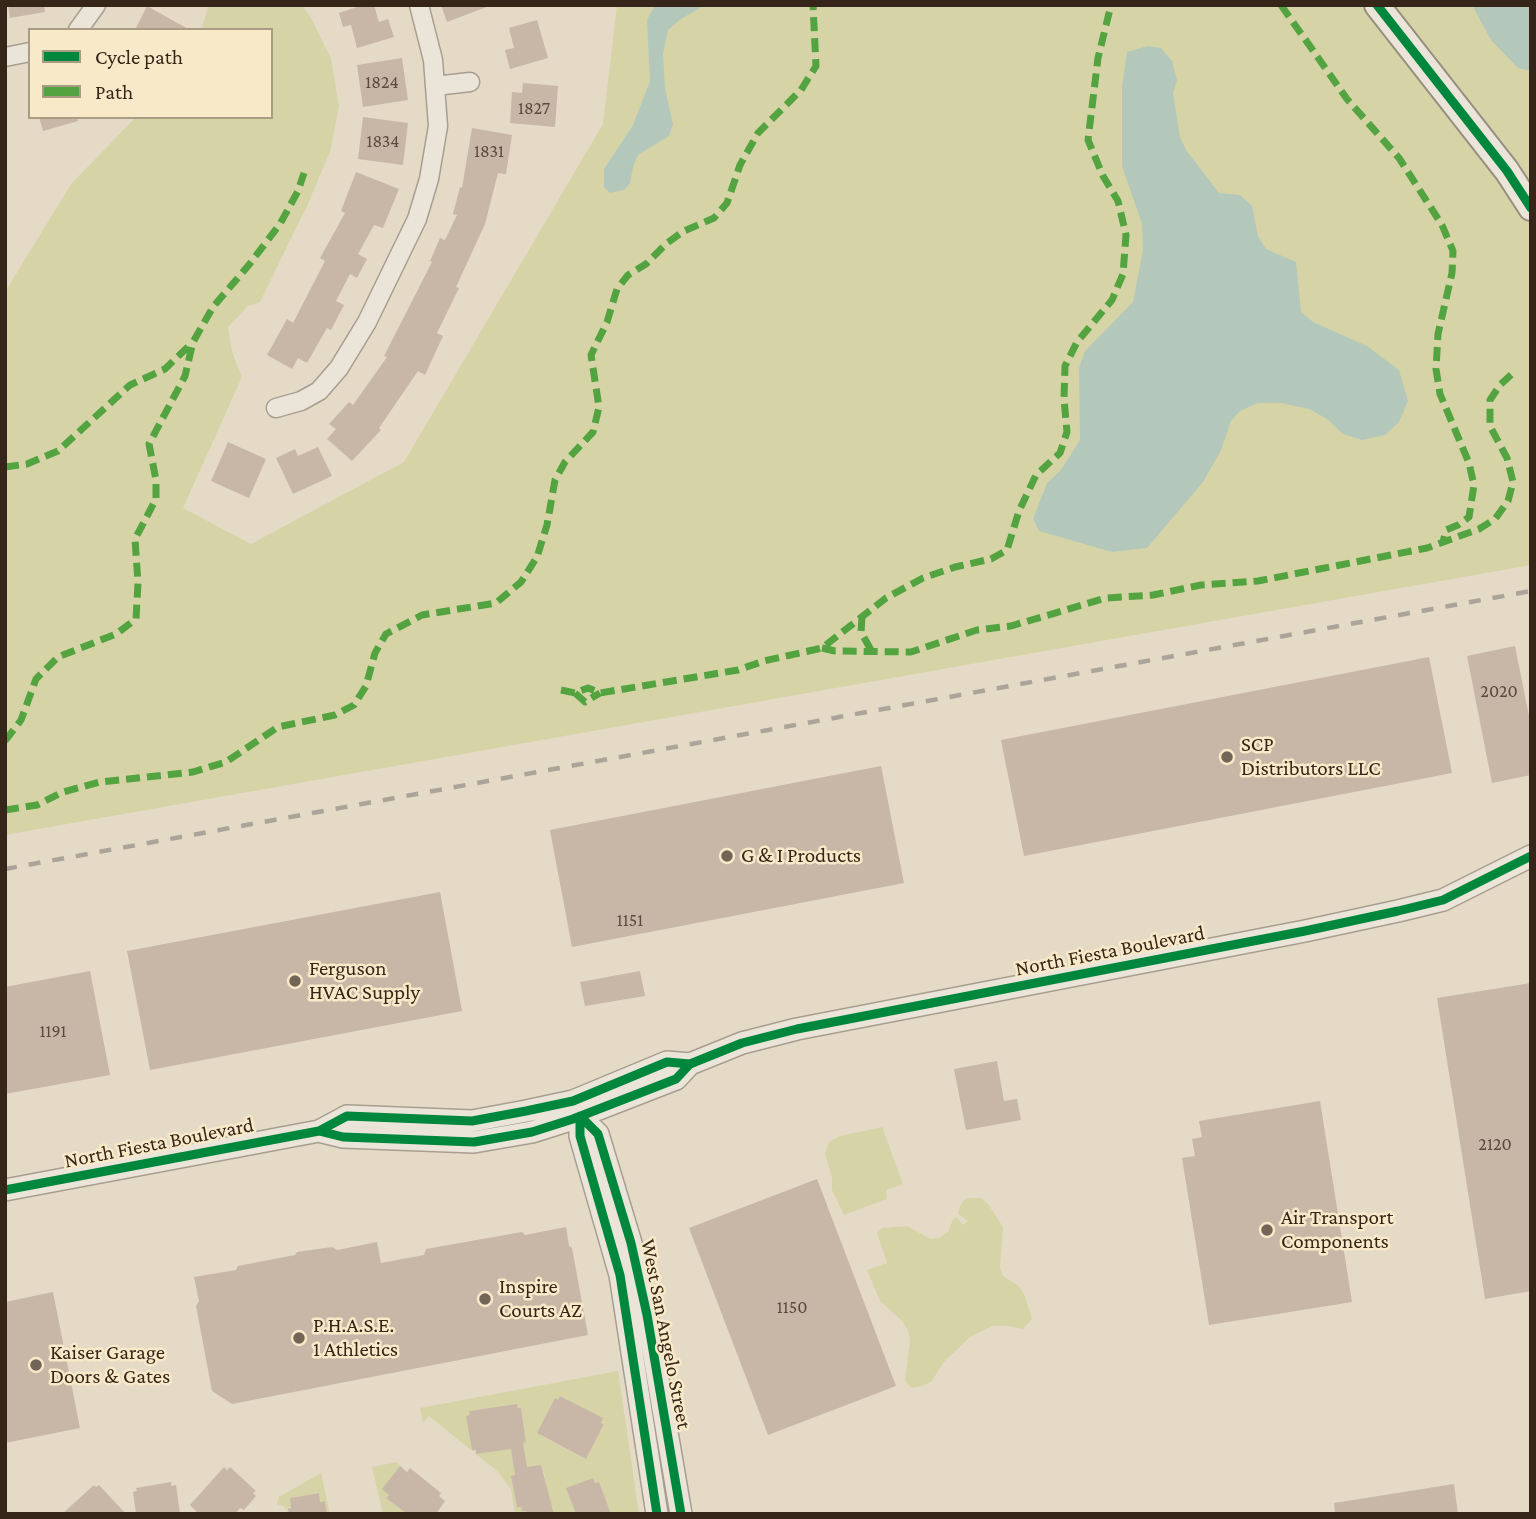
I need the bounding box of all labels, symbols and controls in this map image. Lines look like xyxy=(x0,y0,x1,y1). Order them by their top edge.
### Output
legend xyxy=(28,28,273,119)
text: Cycle path xyxy=(95,45,183,69)
house number: 1824 xyxy=(365,71,399,93)
text: Path xyxy=(95,80,133,104)
house number: 1827 xyxy=(518,97,550,119)
house number: 1834 xyxy=(366,130,400,152)
house number: 1831 xyxy=(474,140,504,162)
house number: 2020 xyxy=(1480,680,1518,702)
place label: SCP Distributors LLC xyxy=(1241,732,1381,782)
marker: SCP Distributors LLC xyxy=(1219,749,1235,765)
place label: G & I Products xyxy=(741,843,861,869)
marker: G & I Products xyxy=(719,848,735,864)
house number: 1151 xyxy=(617,909,643,931)
street label: North Fiesta Boulevard xyxy=(1013,920,1207,982)
place label: Ferguson HVAC Supply xyxy=(309,956,420,1006)
marker: Ferguson HVAC Supply xyxy=(287,973,303,989)
house number: 1191 xyxy=(39,1020,67,1042)
street label: North Fiesta Boulevard xyxy=(62,1112,256,1174)
house number: 2120 xyxy=(1478,1133,1512,1155)
place label: Air Transport Components xyxy=(1281,1205,1393,1255)
marker: Air Transport Components xyxy=(1259,1222,1275,1238)
street label: West San Angelo Street xyxy=(635,1237,697,1431)
place label: Inspire Courts AZ xyxy=(499,1274,582,1324)
marker: Inspire Courts AZ xyxy=(477,1291,493,1307)
house number: 1150 xyxy=(777,1296,807,1318)
place label: P.H.A.S.E. 1 Athletics xyxy=(313,1313,398,1363)
marker: P.H.A.S.E. 1 Athletics xyxy=(291,1330,307,1346)
place label: Kaiser Garage Doors & Gates xyxy=(50,1340,170,1390)
marker: Kaiser Garage Doors & Gates xyxy=(28,1357,44,1373)

